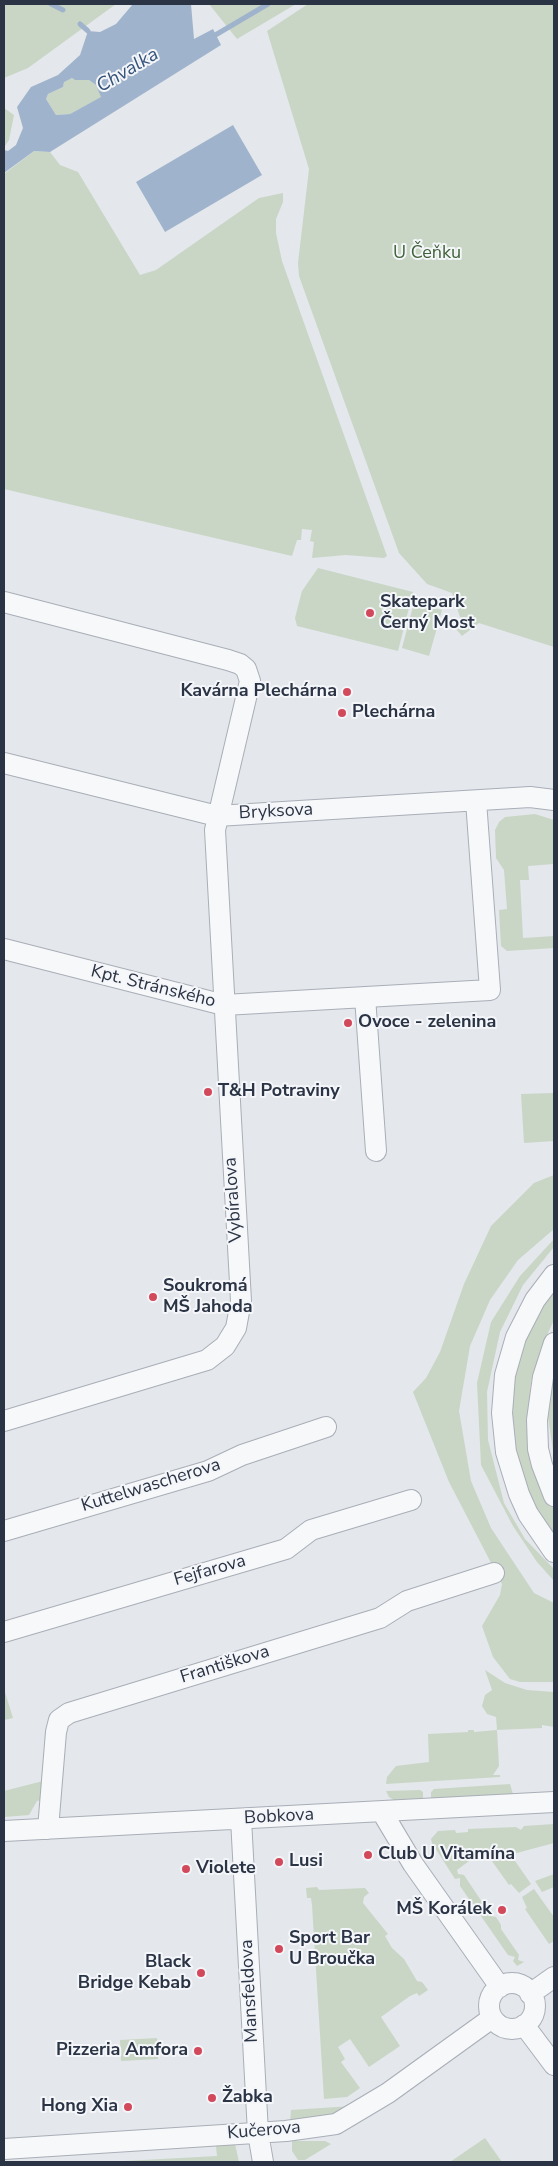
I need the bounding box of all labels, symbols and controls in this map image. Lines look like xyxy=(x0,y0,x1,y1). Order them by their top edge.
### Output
water label: Chvalka xyxy=(93,44,163,98)
park label: U Čeňku xyxy=(393,243,461,265)
place label: Skatepark Černý Most xyxy=(380,592,475,634)
marker: Skatepark Černý Most xyxy=(364,607,376,619)
place label: Kavárna Plechárna xyxy=(180,681,337,703)
marker: Kavárna Plechárna xyxy=(341,686,353,698)
place label: Plechárna xyxy=(352,702,435,724)
marker: Plechárna xyxy=(336,707,348,719)
street label: Bryksova xyxy=(238,799,314,825)
street label: Kpt. Stránského xyxy=(88,961,218,1013)
place label: Ovoce - zelenina xyxy=(358,1012,496,1034)
marker: Ovoce - zelenina xyxy=(342,1017,354,1029)
place label: T&H Potraviny xyxy=(218,1081,340,1103)
marker: T&H Potraviny xyxy=(202,1086,214,1098)
street label: Vybíralova xyxy=(220,1157,248,1243)
place label: Soukromá MŠ Jahoda xyxy=(163,1276,253,1318)
marker: Soukromá MŠ Jahoda xyxy=(147,1291,159,1303)
street label: Kuttelwascherova xyxy=(79,1455,223,1517)
street label: Fejfarova xyxy=(172,1550,248,1592)
street label: Františkova xyxy=(178,1641,272,1689)
street label: Bobkova xyxy=(244,1804,314,1830)
place label: Club U Vitamína xyxy=(378,1844,515,1866)
marker: Club U Vitamína xyxy=(362,1849,374,1861)
place label: Lusi xyxy=(289,1851,323,1873)
marker: Lusi xyxy=(273,1856,285,1868)
place label: Violete xyxy=(196,1858,256,1880)
marker: Violete xyxy=(180,1863,192,1875)
place label: MŠ Korálek xyxy=(396,1899,492,1921)
marker: MŠ Korálek xyxy=(496,1904,508,1916)
place label: Sport Bar U Broučka xyxy=(289,1928,375,1970)
street label: Mansfeldova xyxy=(237,1939,263,2043)
marker: Sport Bar U Broučka xyxy=(273,1943,285,1955)
place label: Black Bridge Kebab xyxy=(78,1952,191,1995)
marker: Black Bridge Kebab xyxy=(195,1967,207,1979)
place label: Pizzeria Amfora xyxy=(56,2040,188,2062)
marker: Pizzeria Amfora xyxy=(192,2045,204,2057)
place label: Žabka xyxy=(222,2087,273,2109)
marker: Žabka xyxy=(206,2092,218,2104)
place label: Hong Xia xyxy=(41,2096,118,2118)
marker: Hong Xia xyxy=(122,2101,134,2113)
street label: Kučerova xyxy=(226,2117,302,2145)

